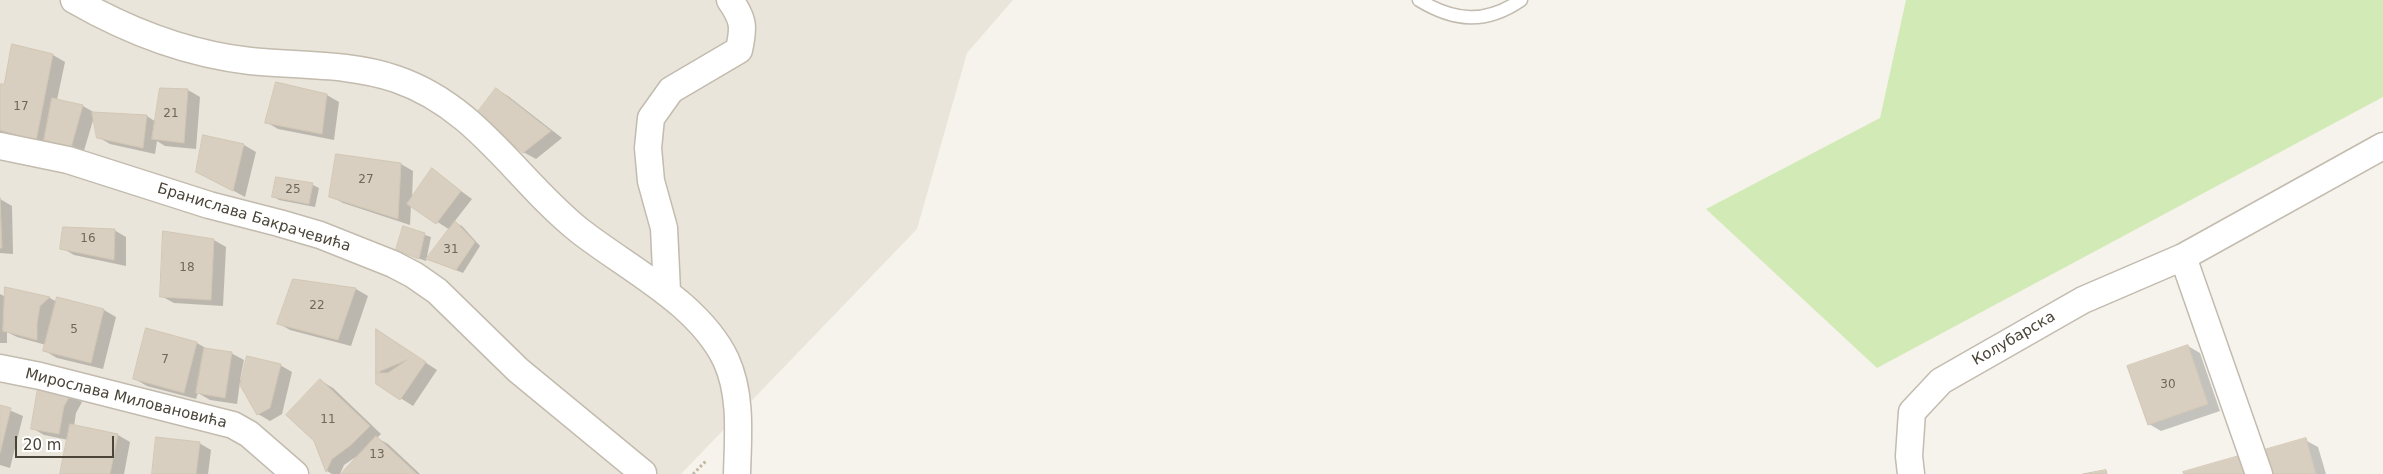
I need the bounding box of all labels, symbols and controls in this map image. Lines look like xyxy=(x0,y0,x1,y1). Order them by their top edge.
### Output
house number: 17 xyxy=(13,100,29,114)
house number: 21 xyxy=(163,107,179,121)
house number: 27 xyxy=(358,173,374,187)
street label: Бранислава Бакрачевића xyxy=(155,180,353,256)
house number: 25 xyxy=(285,183,301,197)
house number: 16 xyxy=(80,232,96,246)
house number: 31 xyxy=(443,243,459,257)
house number: 18 xyxy=(179,261,195,275)
house number: 22 xyxy=(309,299,325,313)
street label: Колубарска xyxy=(1969,308,2059,370)
house number: 5 xyxy=(70,323,78,337)
house number: 7 xyxy=(161,353,169,367)
street label: Мирослава Миловановића xyxy=(23,365,229,433)
house number: 30 xyxy=(2160,378,2176,392)
house number: 11 xyxy=(320,413,336,427)
scale bar xyxy=(18,426,116,458)
text: 20 m xyxy=(23,436,61,454)
house number: 13 xyxy=(369,448,385,462)

